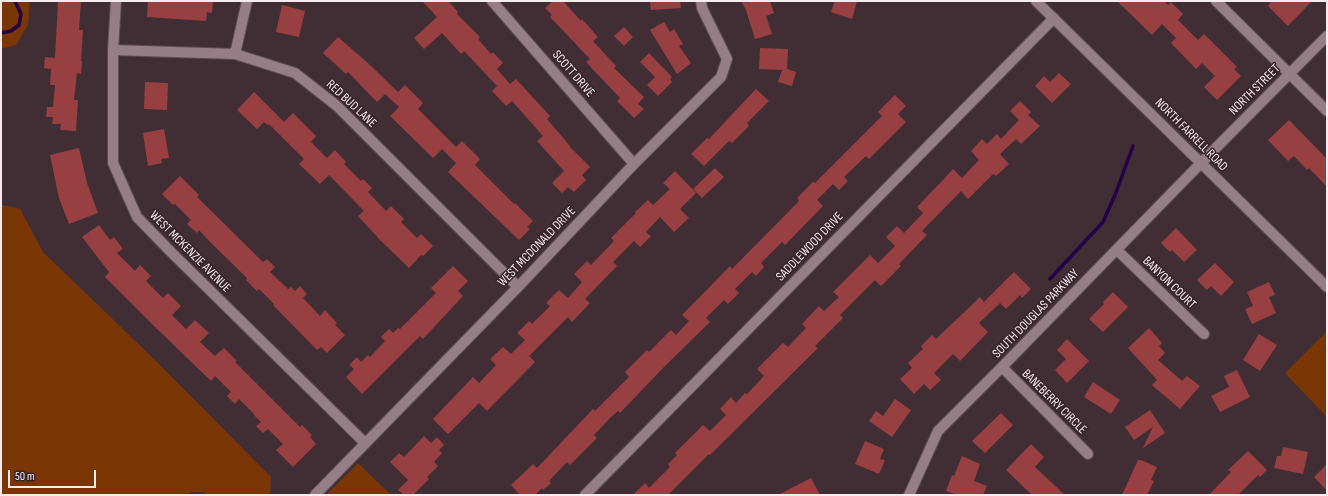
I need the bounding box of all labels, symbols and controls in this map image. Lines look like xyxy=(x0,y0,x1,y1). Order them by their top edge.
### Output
street label: SCOTT DRIVE xyxy=(548,47,598,101)
street label: NORTH STREET xyxy=(1226,61,1284,119)
street label: RED BUD LANE xyxy=(323,77,379,131)
street label: NORTH FARRELL ROAD xyxy=(1151,95,1231,175)
street label: WEST MCDONALD DRIVE xyxy=(495,204,579,290)
street label: WEST MCKENZIE AVENUE xyxy=(146,208,234,296)
street label: SADDLEWOOD DRIVE xyxy=(773,209,847,285)
street label: BANYON COURT xyxy=(1139,254,1199,312)
street label: SOUTH DOUGLAS PARKWAY xyxy=(990,266,1082,362)
street label: BANEBERRY CIRCLE xyxy=(1018,366,1090,438)
scale bar xyxy=(10,462,98,488)
text: 50 m xyxy=(15,469,35,484)

